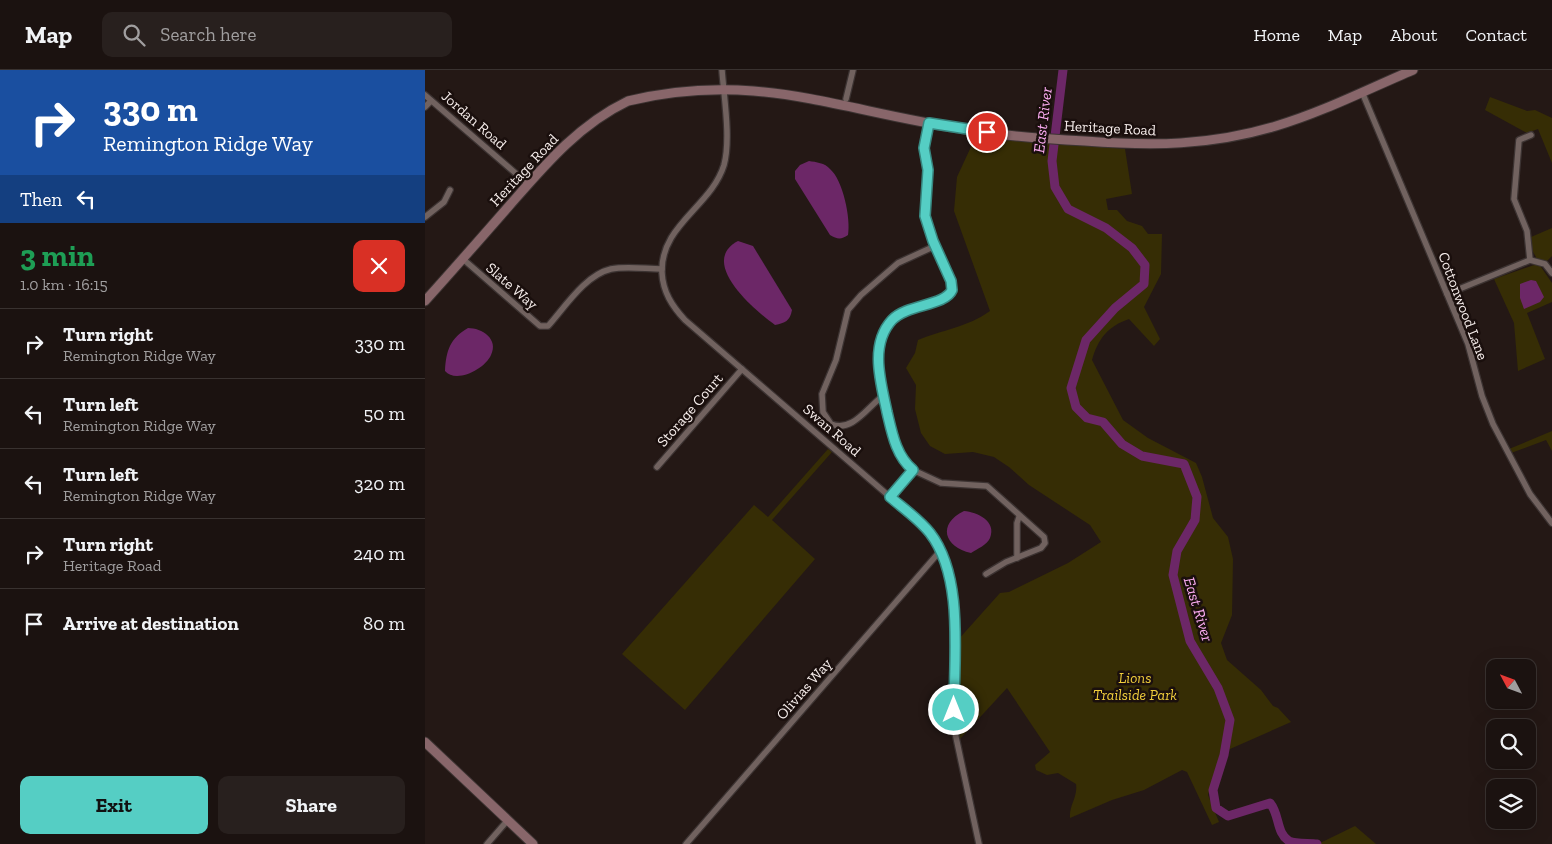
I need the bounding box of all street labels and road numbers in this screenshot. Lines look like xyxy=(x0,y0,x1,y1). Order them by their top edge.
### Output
street label: Jordan Road xyxy=(438,87,511,154)
street label: Heritage Road xyxy=(1063,117,1157,139)
street label: Heritage Road xyxy=(486,130,563,210)
street label: Cottonwood Lane xyxy=(1434,250,1492,362)
street label: Slate Way xyxy=(482,259,542,314)
street label: Storage Court xyxy=(653,369,727,450)
street label: Swan Road xyxy=(799,400,865,461)
street label: Olivias Way xyxy=(773,654,836,723)

